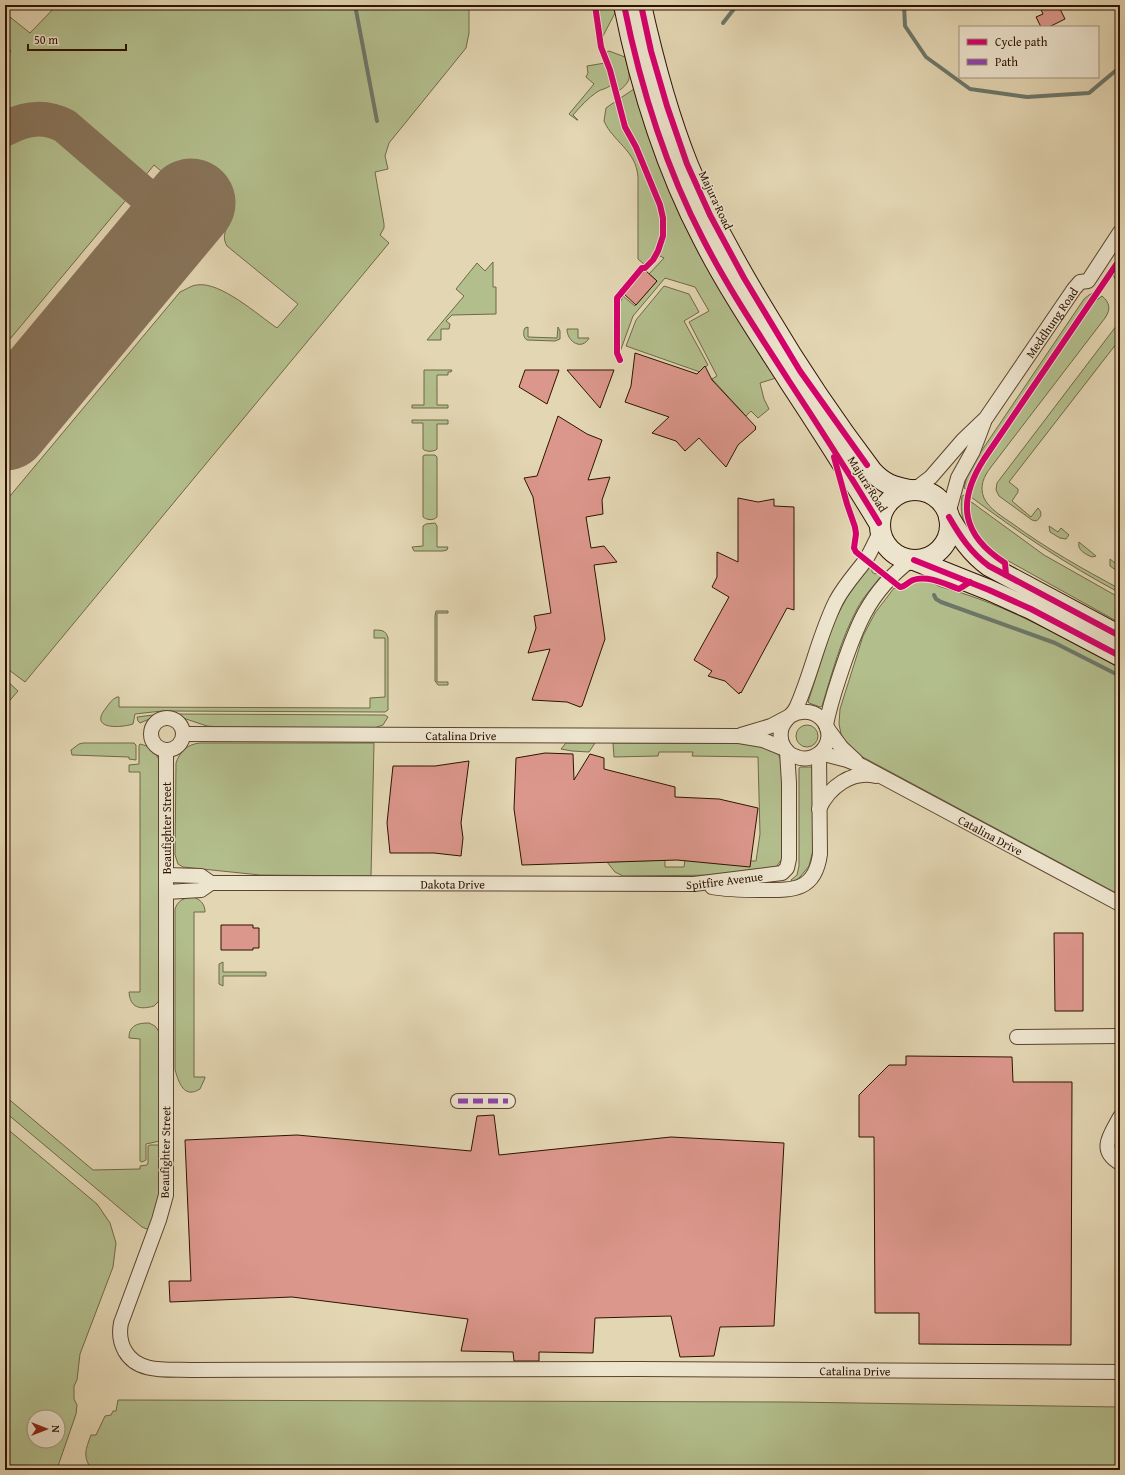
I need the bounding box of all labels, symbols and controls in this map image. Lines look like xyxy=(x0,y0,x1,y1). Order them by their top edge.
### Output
scale bar xyxy=(28,26,126,52)
legend xyxy=(959,26,1099,78)
text: 50 m xyxy=(34,31,58,48)
text: Cycle path xyxy=(995,33,1048,50)
text: Path xyxy=(995,53,1018,70)
street label: Majura Road xyxy=(695,168,737,233)
street label: Meddhung Road xyxy=(1021,283,1082,361)
street label: Majura Road xyxy=(844,453,892,516)
street label: Catalina Drive xyxy=(426,726,497,744)
street label: Beaufighter Street xyxy=(158,781,175,874)
street label: Catalina Drive xyxy=(955,811,1026,859)
street label: Spitfire Avenue xyxy=(686,867,764,893)
street label: Dakota Drive xyxy=(420,875,485,892)
street label: Beaufighter Street xyxy=(156,1105,174,1198)
street label: Catalina Drive xyxy=(820,1362,891,1379)
north arrow xyxy=(26,1409,66,1449)
text: N xyxy=(48,1425,64,1433)

